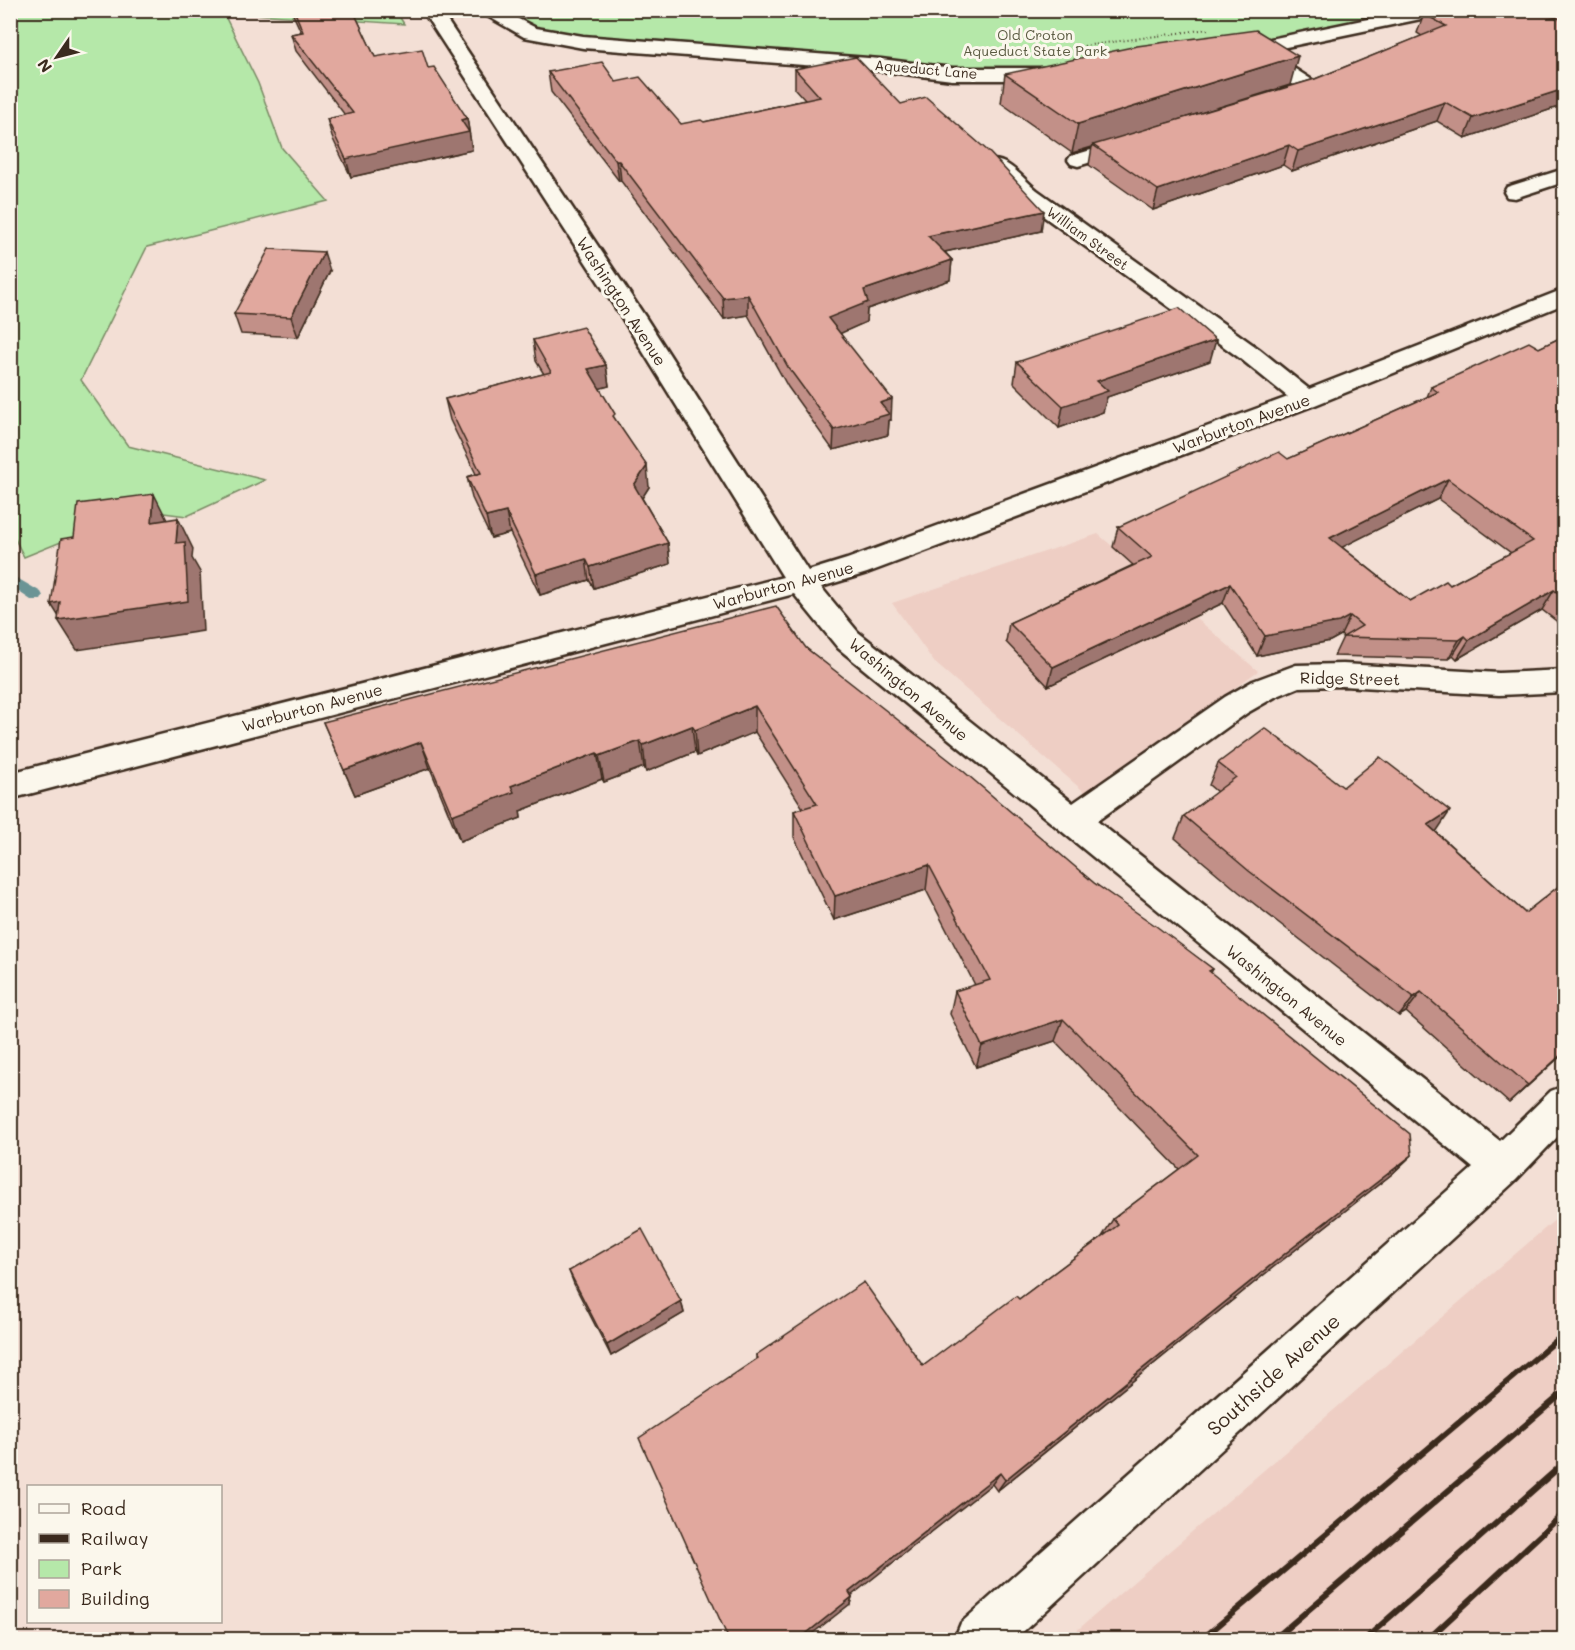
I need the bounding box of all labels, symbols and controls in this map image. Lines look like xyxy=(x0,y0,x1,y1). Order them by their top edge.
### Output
park label: Old Croton Aqueduct State Park xyxy=(963,25,1107,60)
north arrow xyxy=(27,27,87,87)
text: N xyxy=(32,55,56,77)
street label: Aqueduct Lane xyxy=(874,55,978,83)
street label: William Street xyxy=(1043,202,1133,274)
street label: Washington Avenue xyxy=(572,232,672,370)
street label: Warburton Avenue xyxy=(1169,388,1313,458)
street label: Warburton Avenue xyxy=(710,556,856,614)
street label: Washington Avenue xyxy=(845,633,973,745)
street label: Ridge Street xyxy=(1300,667,1400,689)
street label: Warburton Avenue xyxy=(239,678,385,736)
street label: Washington Avenue xyxy=(1222,940,1352,1050)
street label: Southside Avenue xyxy=(1201,1307,1345,1441)
legend xyxy=(27,1485,222,1623)
text: Road xyxy=(81,1496,126,1520)
text: Railway xyxy=(81,1526,148,1550)
text: Park xyxy=(81,1556,122,1580)
text: Building xyxy=(81,1586,149,1610)

